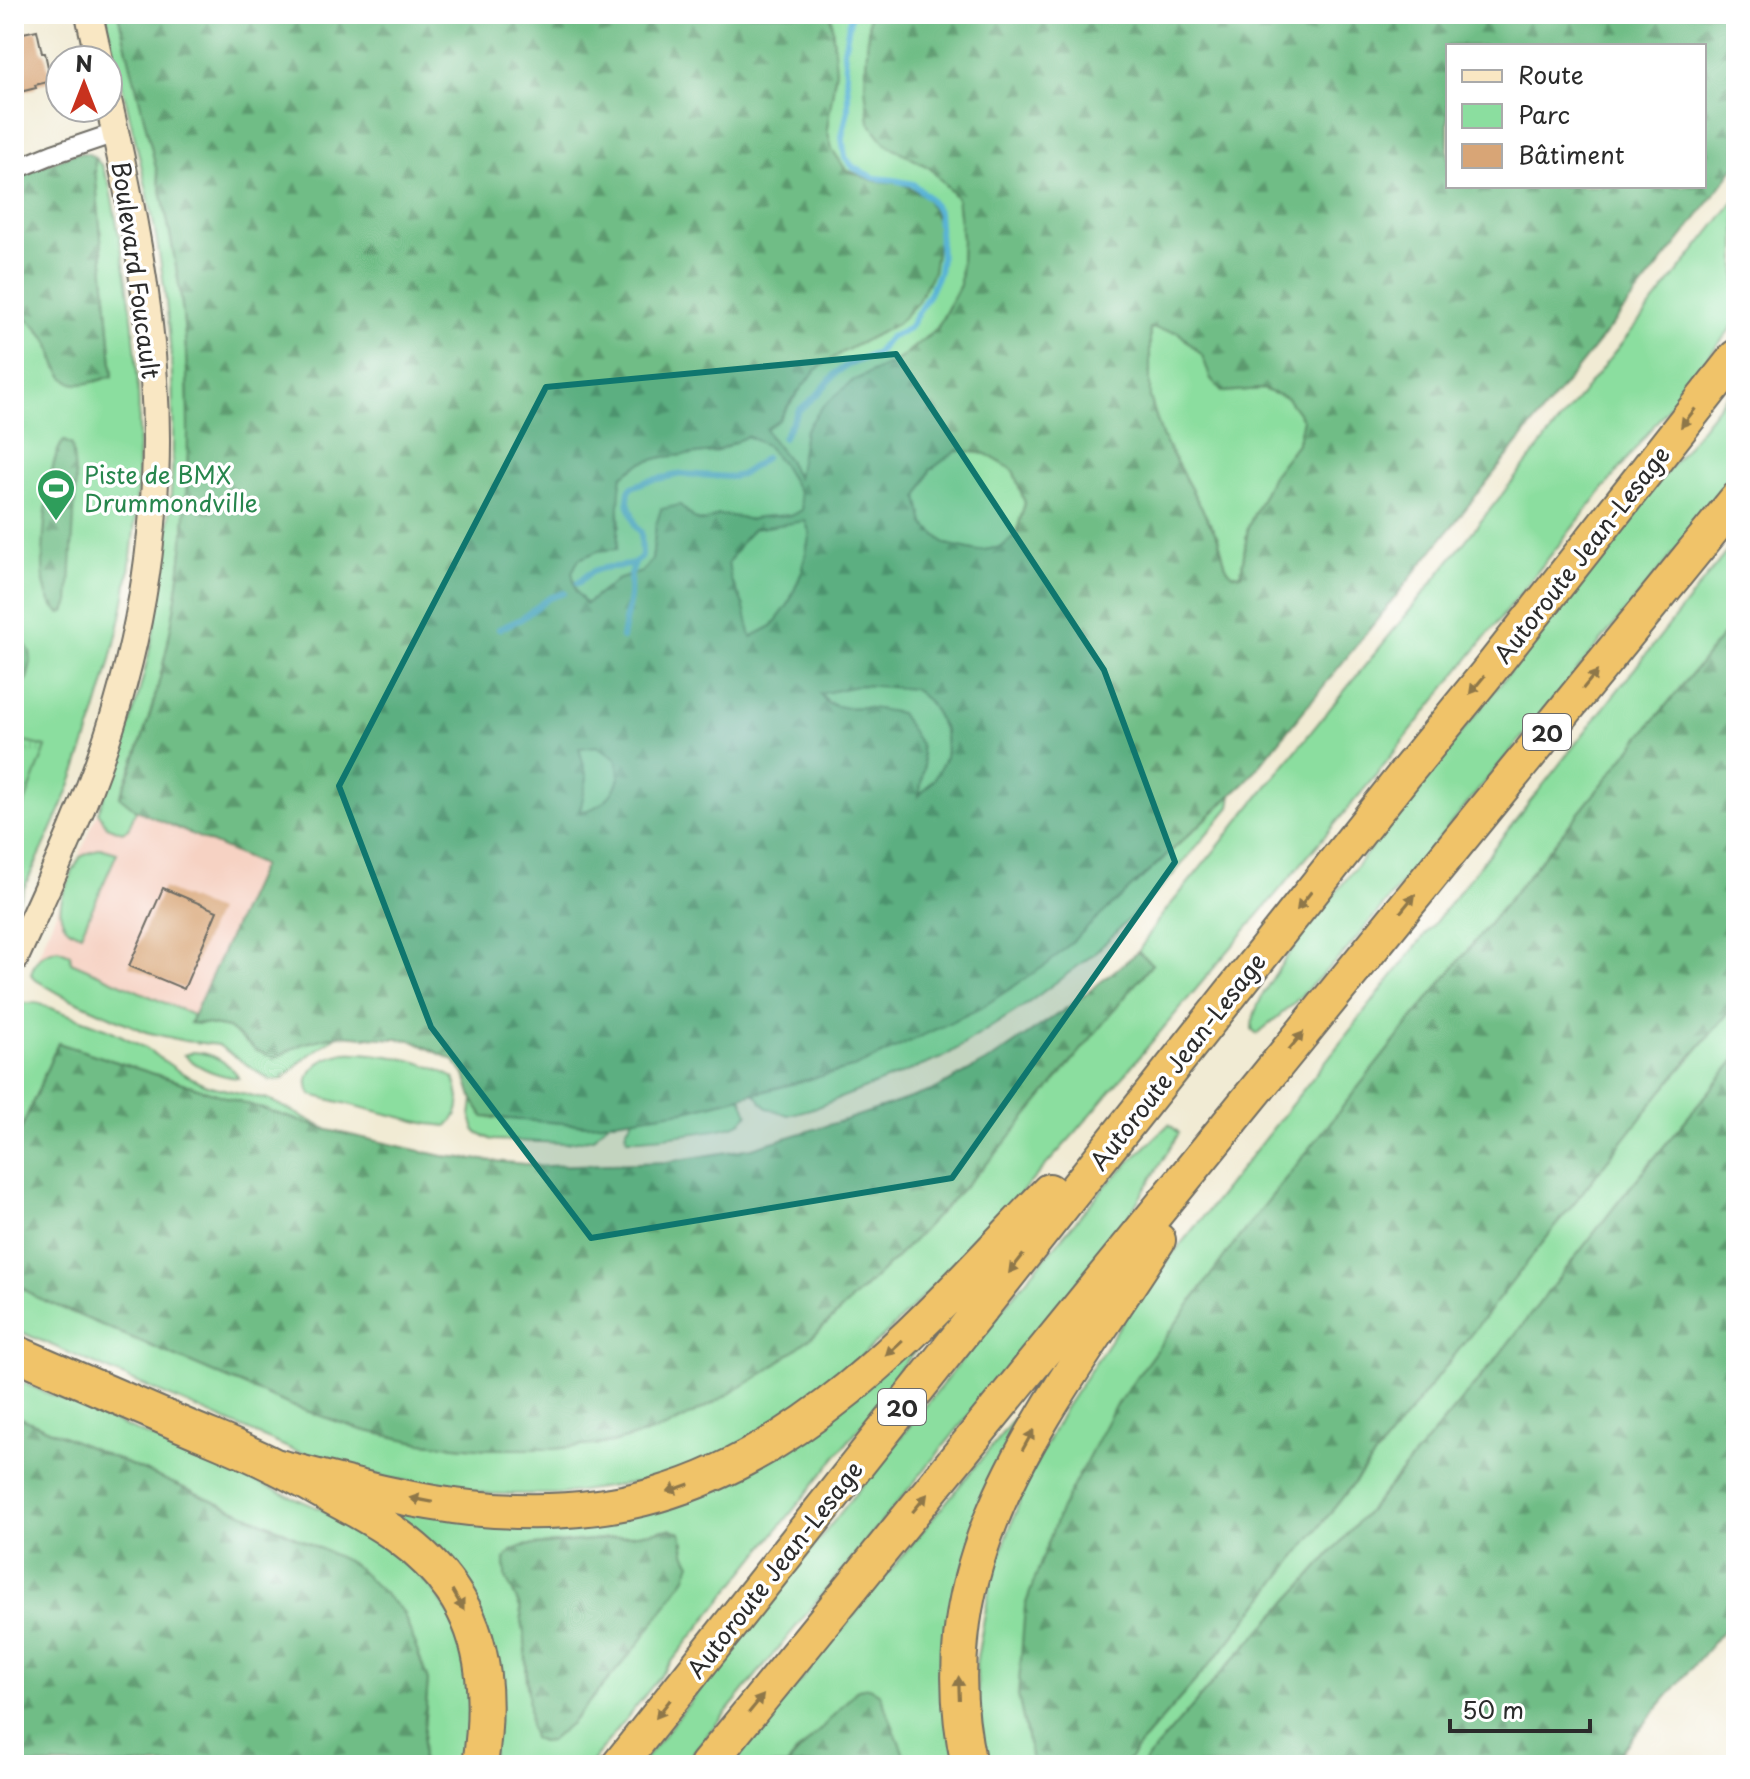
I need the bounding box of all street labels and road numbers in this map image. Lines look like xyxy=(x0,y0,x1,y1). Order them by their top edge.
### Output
street label: Boulevard Foucault xyxy=(104,159,170,381)
street label: Autoroute Jean-Lesage xyxy=(1484,437,1678,671)
road number: 20 xyxy=(1523,714,1571,750)
street label: Autoroute Jean-Lesage xyxy=(1080,944,1274,1178)
road number: 20 xyxy=(878,1389,926,1425)
street label: Autoroute Jean-Lesage xyxy=(677,1452,871,1686)

